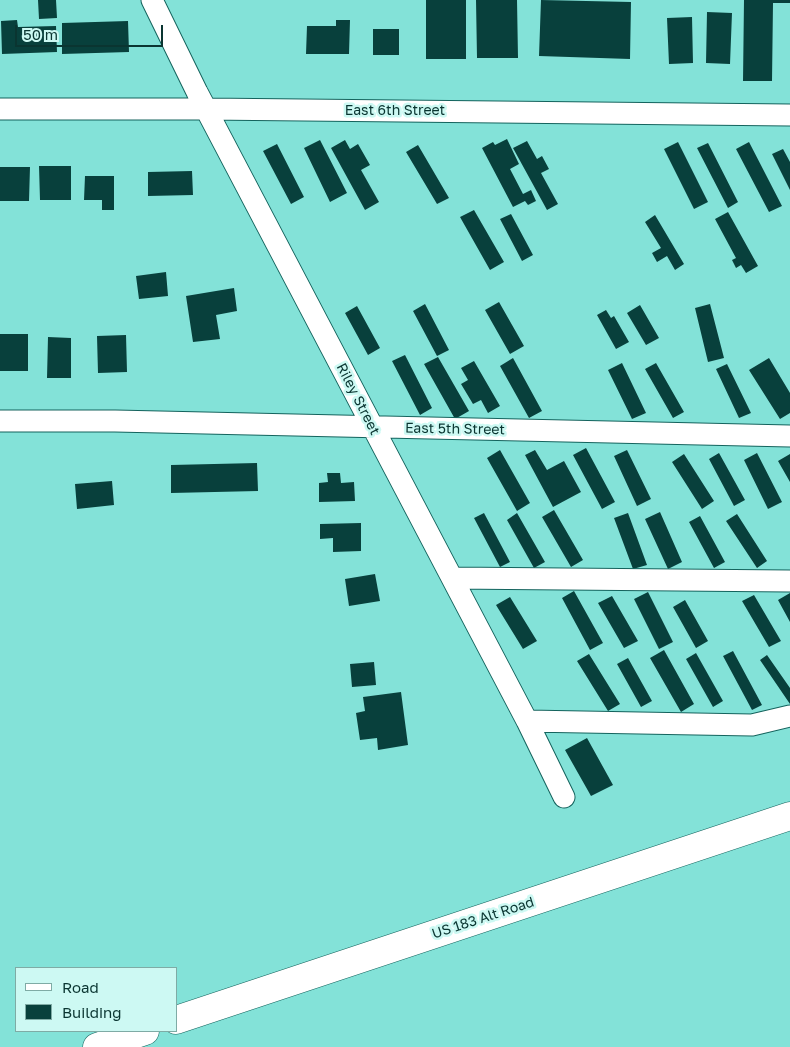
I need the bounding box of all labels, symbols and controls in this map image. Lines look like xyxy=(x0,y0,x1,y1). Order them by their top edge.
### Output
scale bar xyxy=(18,15,165,47)
text: 50 m xyxy=(23,25,58,43)
street label: East 6th Street xyxy=(345,103,445,119)
street label: Riley Street xyxy=(333,360,383,438)
street label: East 5th Street xyxy=(405,420,505,438)
street label: US 183 Alt Road xyxy=(430,894,536,942)
legend xyxy=(15,967,178,1032)
text: Road xyxy=(62,978,99,996)
text: Building xyxy=(62,1003,122,1021)

